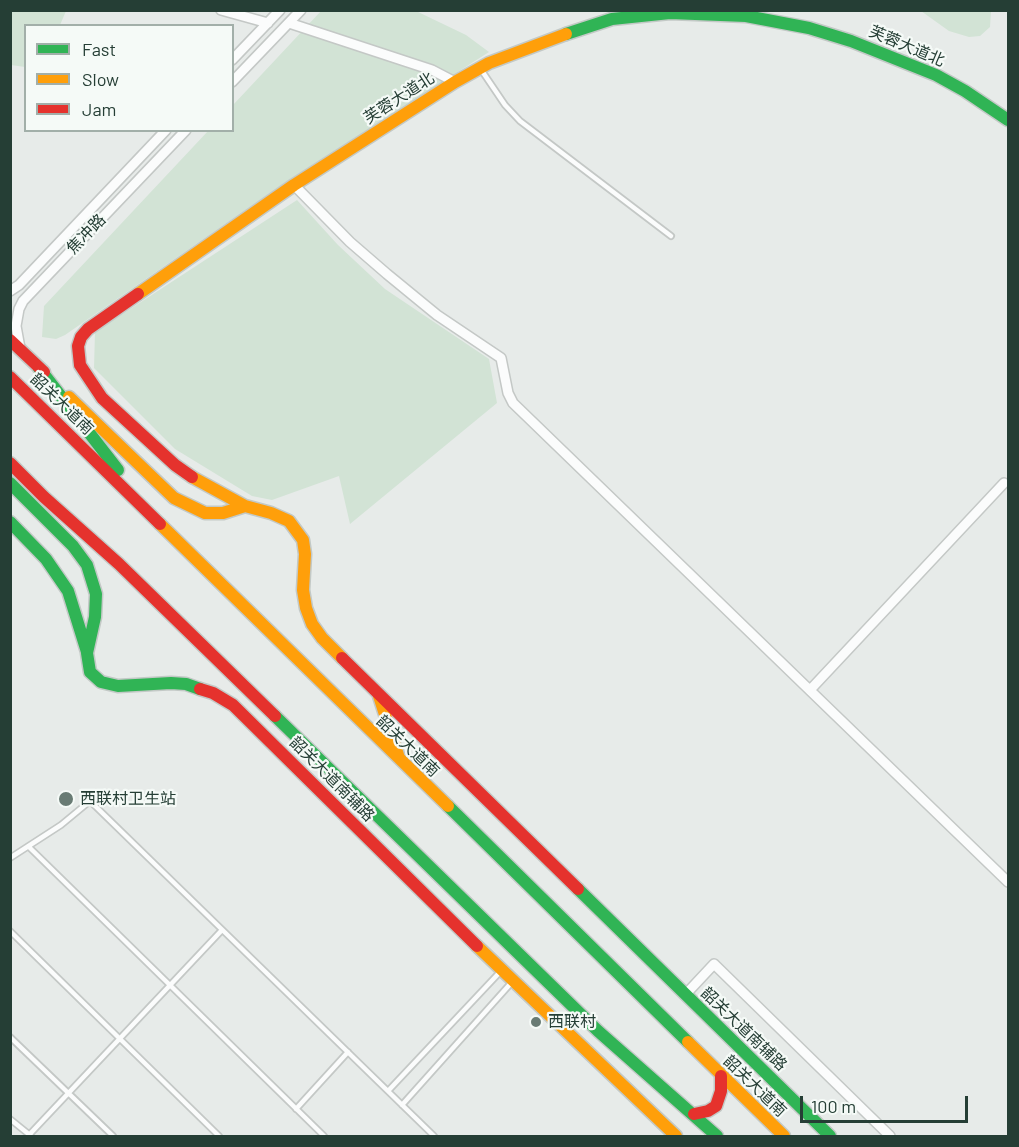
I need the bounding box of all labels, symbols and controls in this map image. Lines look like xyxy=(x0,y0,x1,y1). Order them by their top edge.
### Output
street label: 芙蓉大道北 xyxy=(866,22,948,70)
legend xyxy=(24,24,234,132)
text: Fast xyxy=(82,38,116,60)
text: Slow xyxy=(82,68,119,90)
street label: 芙蓉大道北 xyxy=(360,68,438,128)
text: Jam xyxy=(82,98,116,120)
street label: 焦冲路 xyxy=(62,210,110,258)
street label: 韶关大道南 xyxy=(27,369,97,439)
street label: 韶关大道南 xyxy=(373,711,443,781)
street label: 韶关大道南辅路 xyxy=(286,733,378,825)
place label: 西联村卫生站 xyxy=(80,789,176,809)
marker: 西联村卫生站 xyxy=(57,790,75,808)
street label: 韶关大道南辅路 xyxy=(697,983,791,1075)
place label: 西联村 xyxy=(548,1012,596,1032)
marker: 西联村 xyxy=(529,1015,543,1029)
street label: 韶关大道南 xyxy=(720,1051,790,1121)
scale bar xyxy=(803,1084,971,1122)
text: 100 m xyxy=(811,1095,856,1117)

